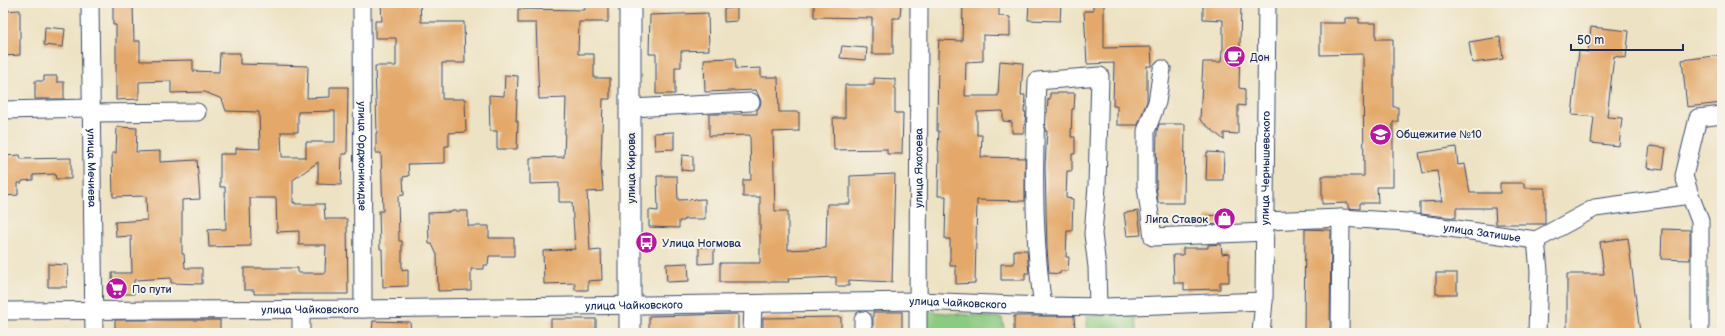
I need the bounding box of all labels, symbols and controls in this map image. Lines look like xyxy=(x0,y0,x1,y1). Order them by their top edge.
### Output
scale bar xyxy=(1571,26,1683,52)
text: 50 m xyxy=(1577,33,1604,48)
cafe icon: Дон xyxy=(1222,44,1248,70)
place label: Дон xyxy=(1250,51,1270,64)
street label: улица Орджоникидзе xyxy=(355,101,369,211)
street label: улица Чернышевского xyxy=(1259,111,1273,225)
school or university icon: Общежитие №10 xyxy=(1367,121,1393,147)
street label: улица Яхогоева xyxy=(912,127,926,208)
street label: улица Мечиева xyxy=(85,128,98,208)
place label: Общежитие №10 xyxy=(1396,128,1482,141)
street label: улица Кирова xyxy=(625,132,638,203)
shop icon: Лига Ставок xyxy=(1211,206,1237,232)
place label: Лига Ставок xyxy=(1144,213,1208,226)
street label: улица Затишье xyxy=(1443,221,1521,245)
bus stop icon: Улица Ногмова xyxy=(633,230,659,256)
place label: Улица Ногмова xyxy=(662,237,741,250)
supermarket icon: По пути xyxy=(104,276,130,302)
place label: По пути xyxy=(132,283,172,296)
street label: улица Чайковского xyxy=(909,295,1007,312)
street label: улица Чайковского xyxy=(585,298,683,313)
street label: улица Чайковского xyxy=(261,303,359,317)

